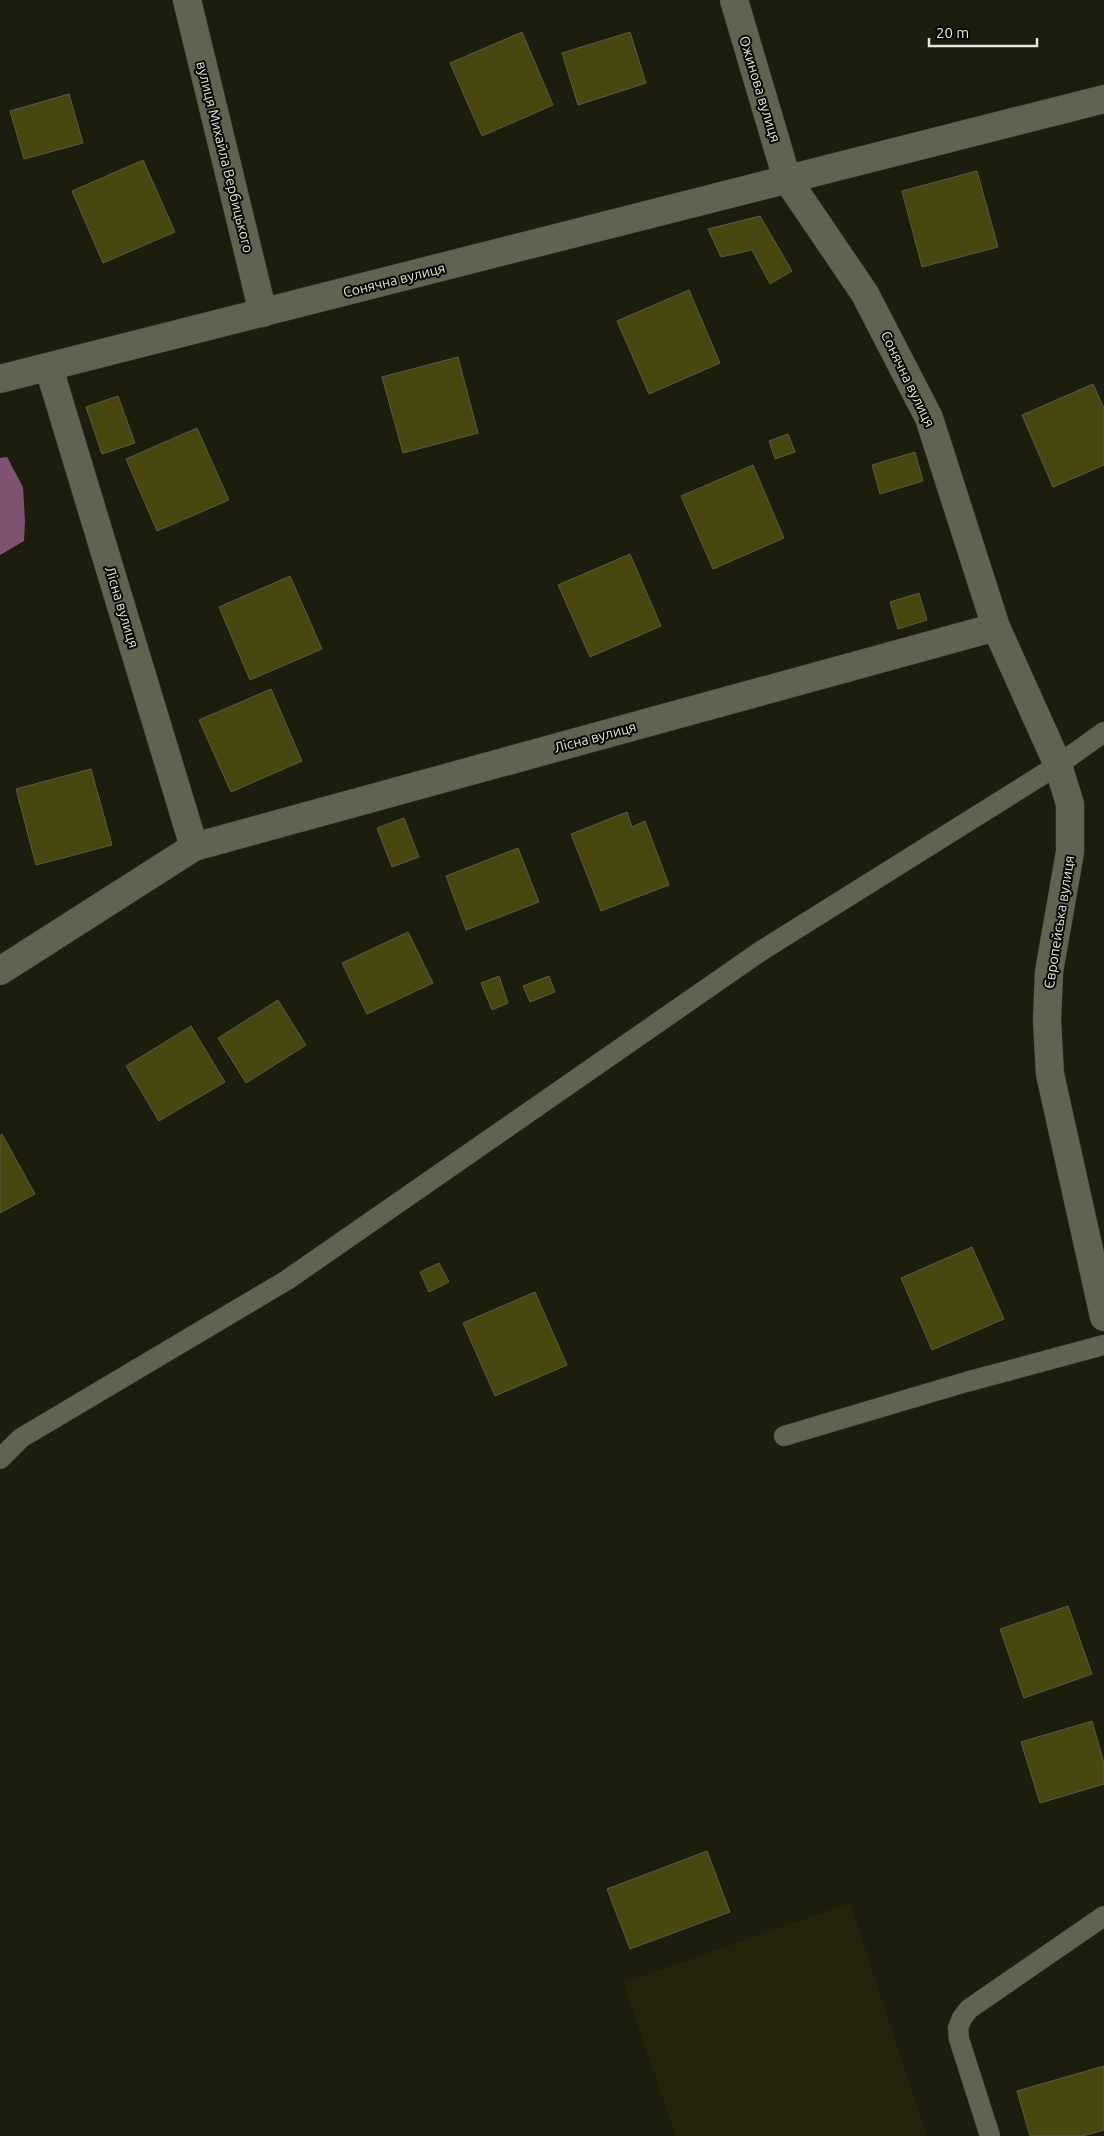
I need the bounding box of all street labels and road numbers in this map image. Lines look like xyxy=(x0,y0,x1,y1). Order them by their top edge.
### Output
street label: Ожинова вулиця xyxy=(736,34,784,144)
street label: вулиця Михайла Вербицького xyxy=(193,60,257,254)
street label: Сонячна вулиця xyxy=(341,260,447,300)
street label: Сонячна вулиця xyxy=(878,328,938,430)
street label: Лісна вулиця xyxy=(102,564,142,650)
street label: Лісна вулиця xyxy=(552,718,638,756)
street label: Європейська вулиця xyxy=(1041,854,1077,990)

